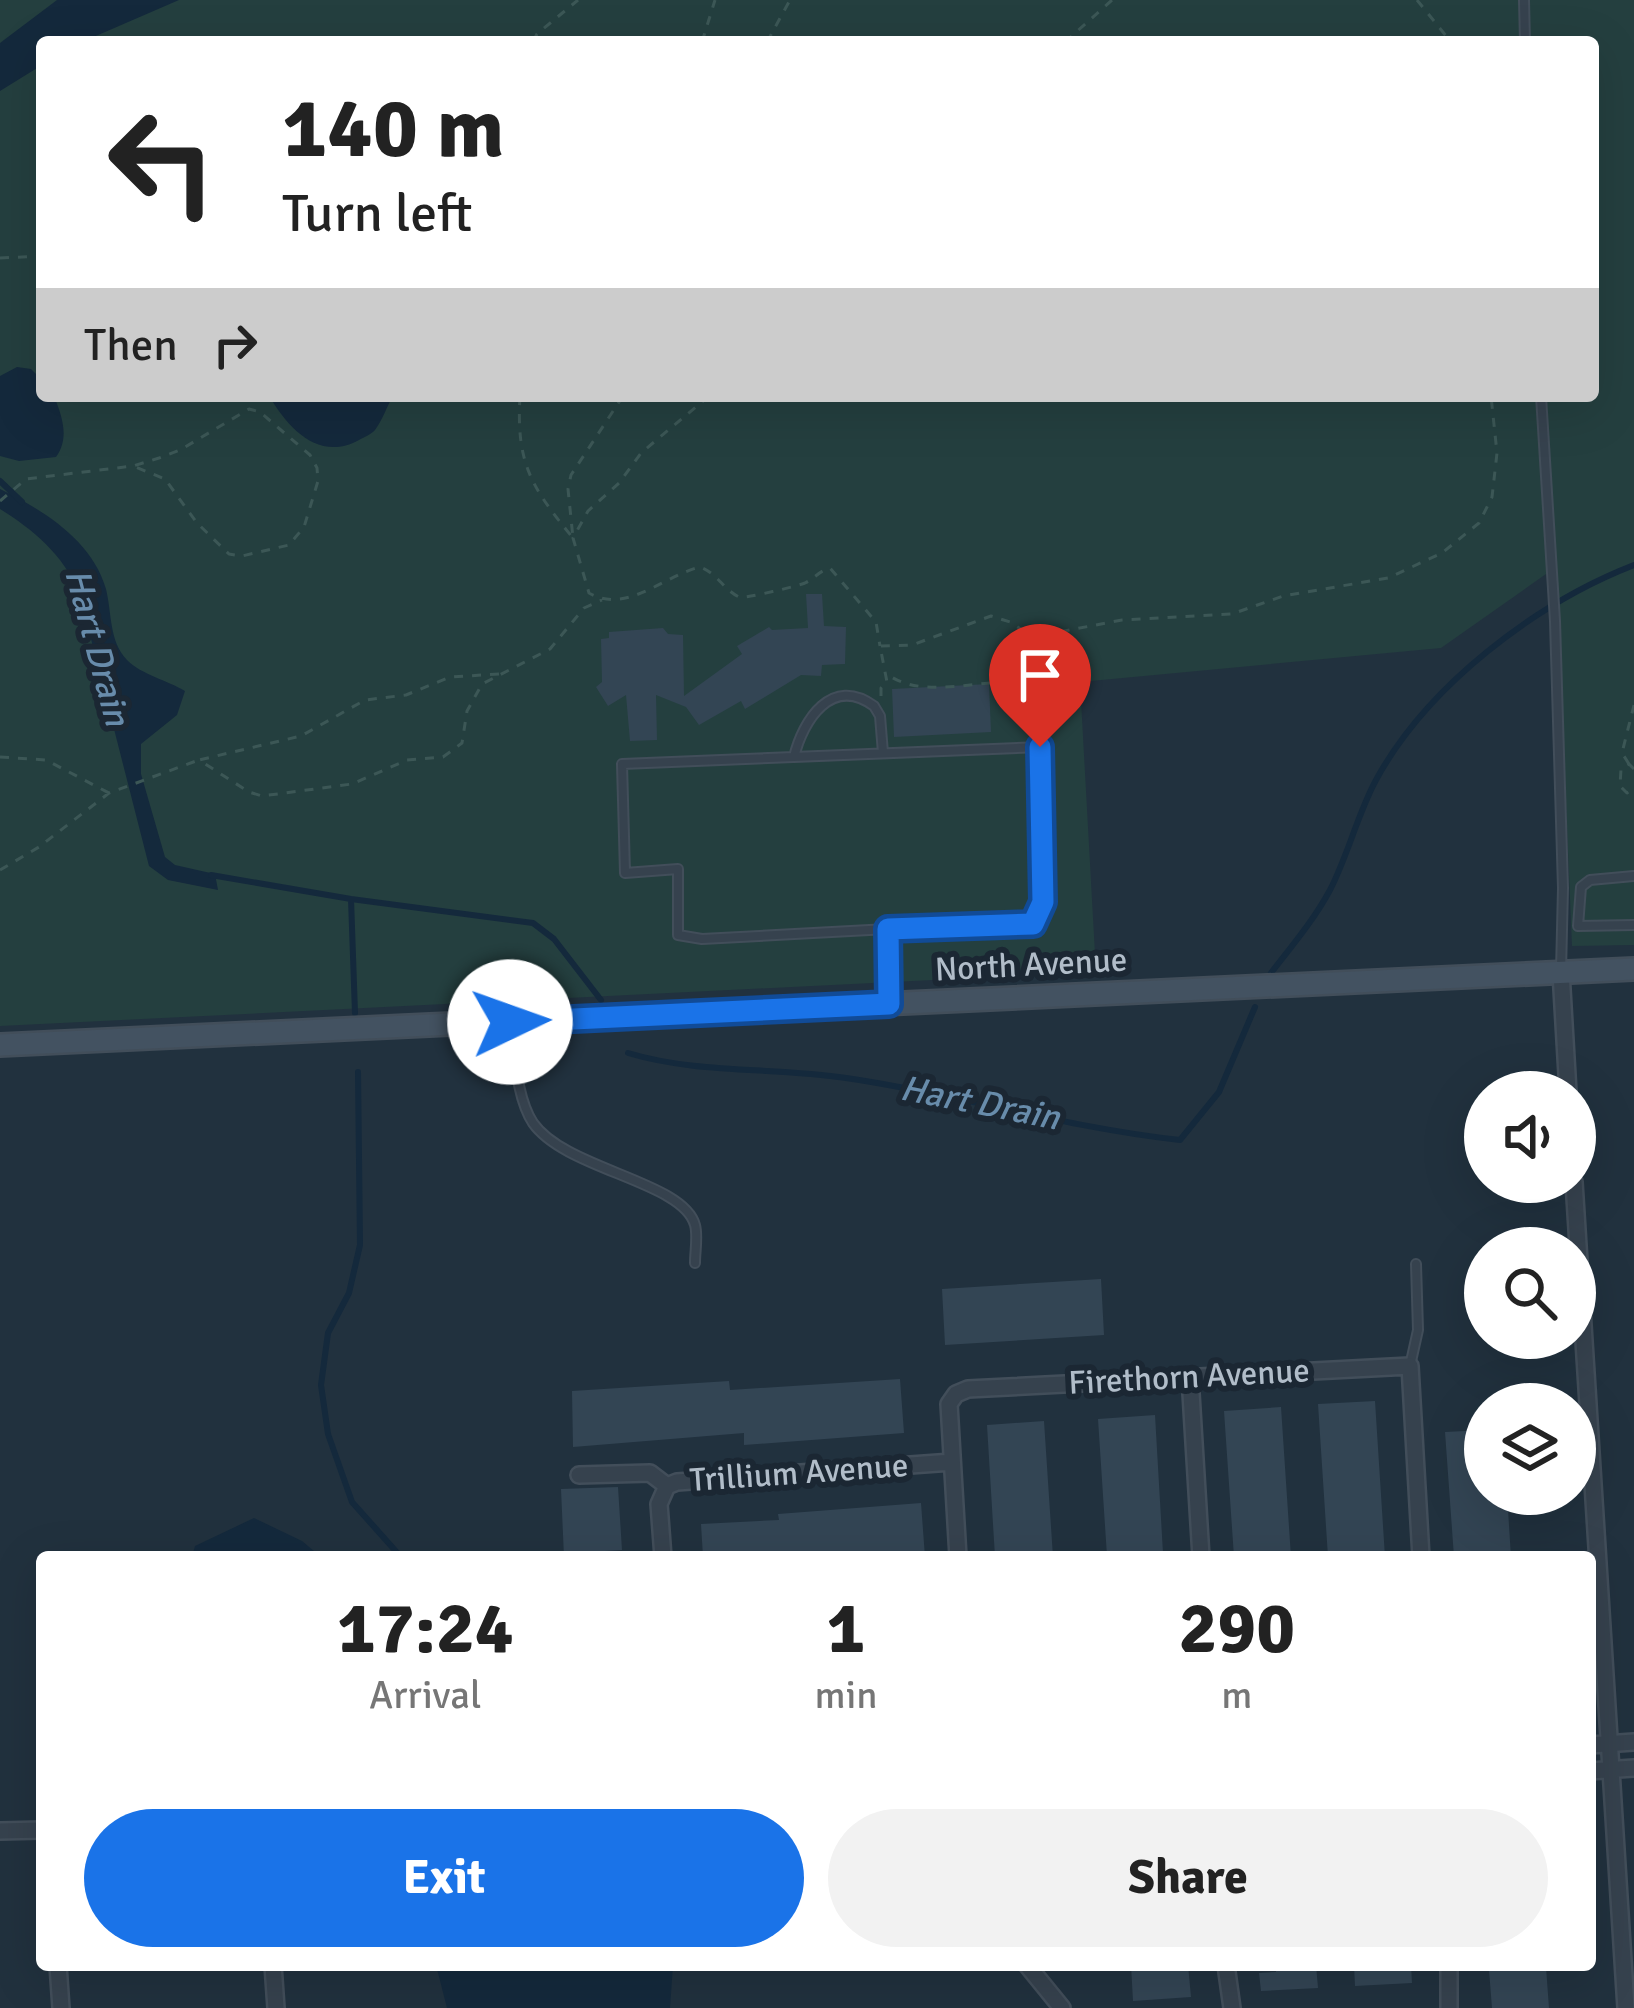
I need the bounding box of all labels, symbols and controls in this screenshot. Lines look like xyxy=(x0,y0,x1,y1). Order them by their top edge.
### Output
text: 140 m xyxy=(282,77,504,181)
icon: left xyxy=(84,84,240,240)
text: Turn left xyxy=(282,180,472,247)
icon: right xyxy=(202,312,268,378)
text: Then xyxy=(84,318,178,373)
water label: Hart Drain xyxy=(54,563,140,732)
pin xyxy=(989,624,1091,747)
icon: arrive xyxy=(1007,642,1073,708)
street label: North Avenue xyxy=(934,939,1128,991)
position arrow xyxy=(447,959,573,1085)
water label: Hart Drain xyxy=(897,1066,1065,1141)
map controls xyxy=(1464,1071,1596,1515)
button: sound xyxy=(1464,1071,1596,1203)
button: search xyxy=(1464,1227,1596,1359)
street label: Firethorn Avenue xyxy=(1067,1350,1311,1404)
button: layers xyxy=(1464,1383,1596,1515)
street label: Trillium Avenue xyxy=(688,1445,910,1501)
text: 17:24 xyxy=(337,1584,514,1673)
text: 1 xyxy=(827,1584,865,1673)
text: 290 xyxy=(1178,1584,1295,1673)
text: Arrival xyxy=(369,1671,481,1719)
text: min xyxy=(815,1671,878,1719)
text: m xyxy=(1221,1671,1252,1719)
button: Exit xyxy=(84,1809,804,1947)
button: Share xyxy=(828,1809,1548,1947)

